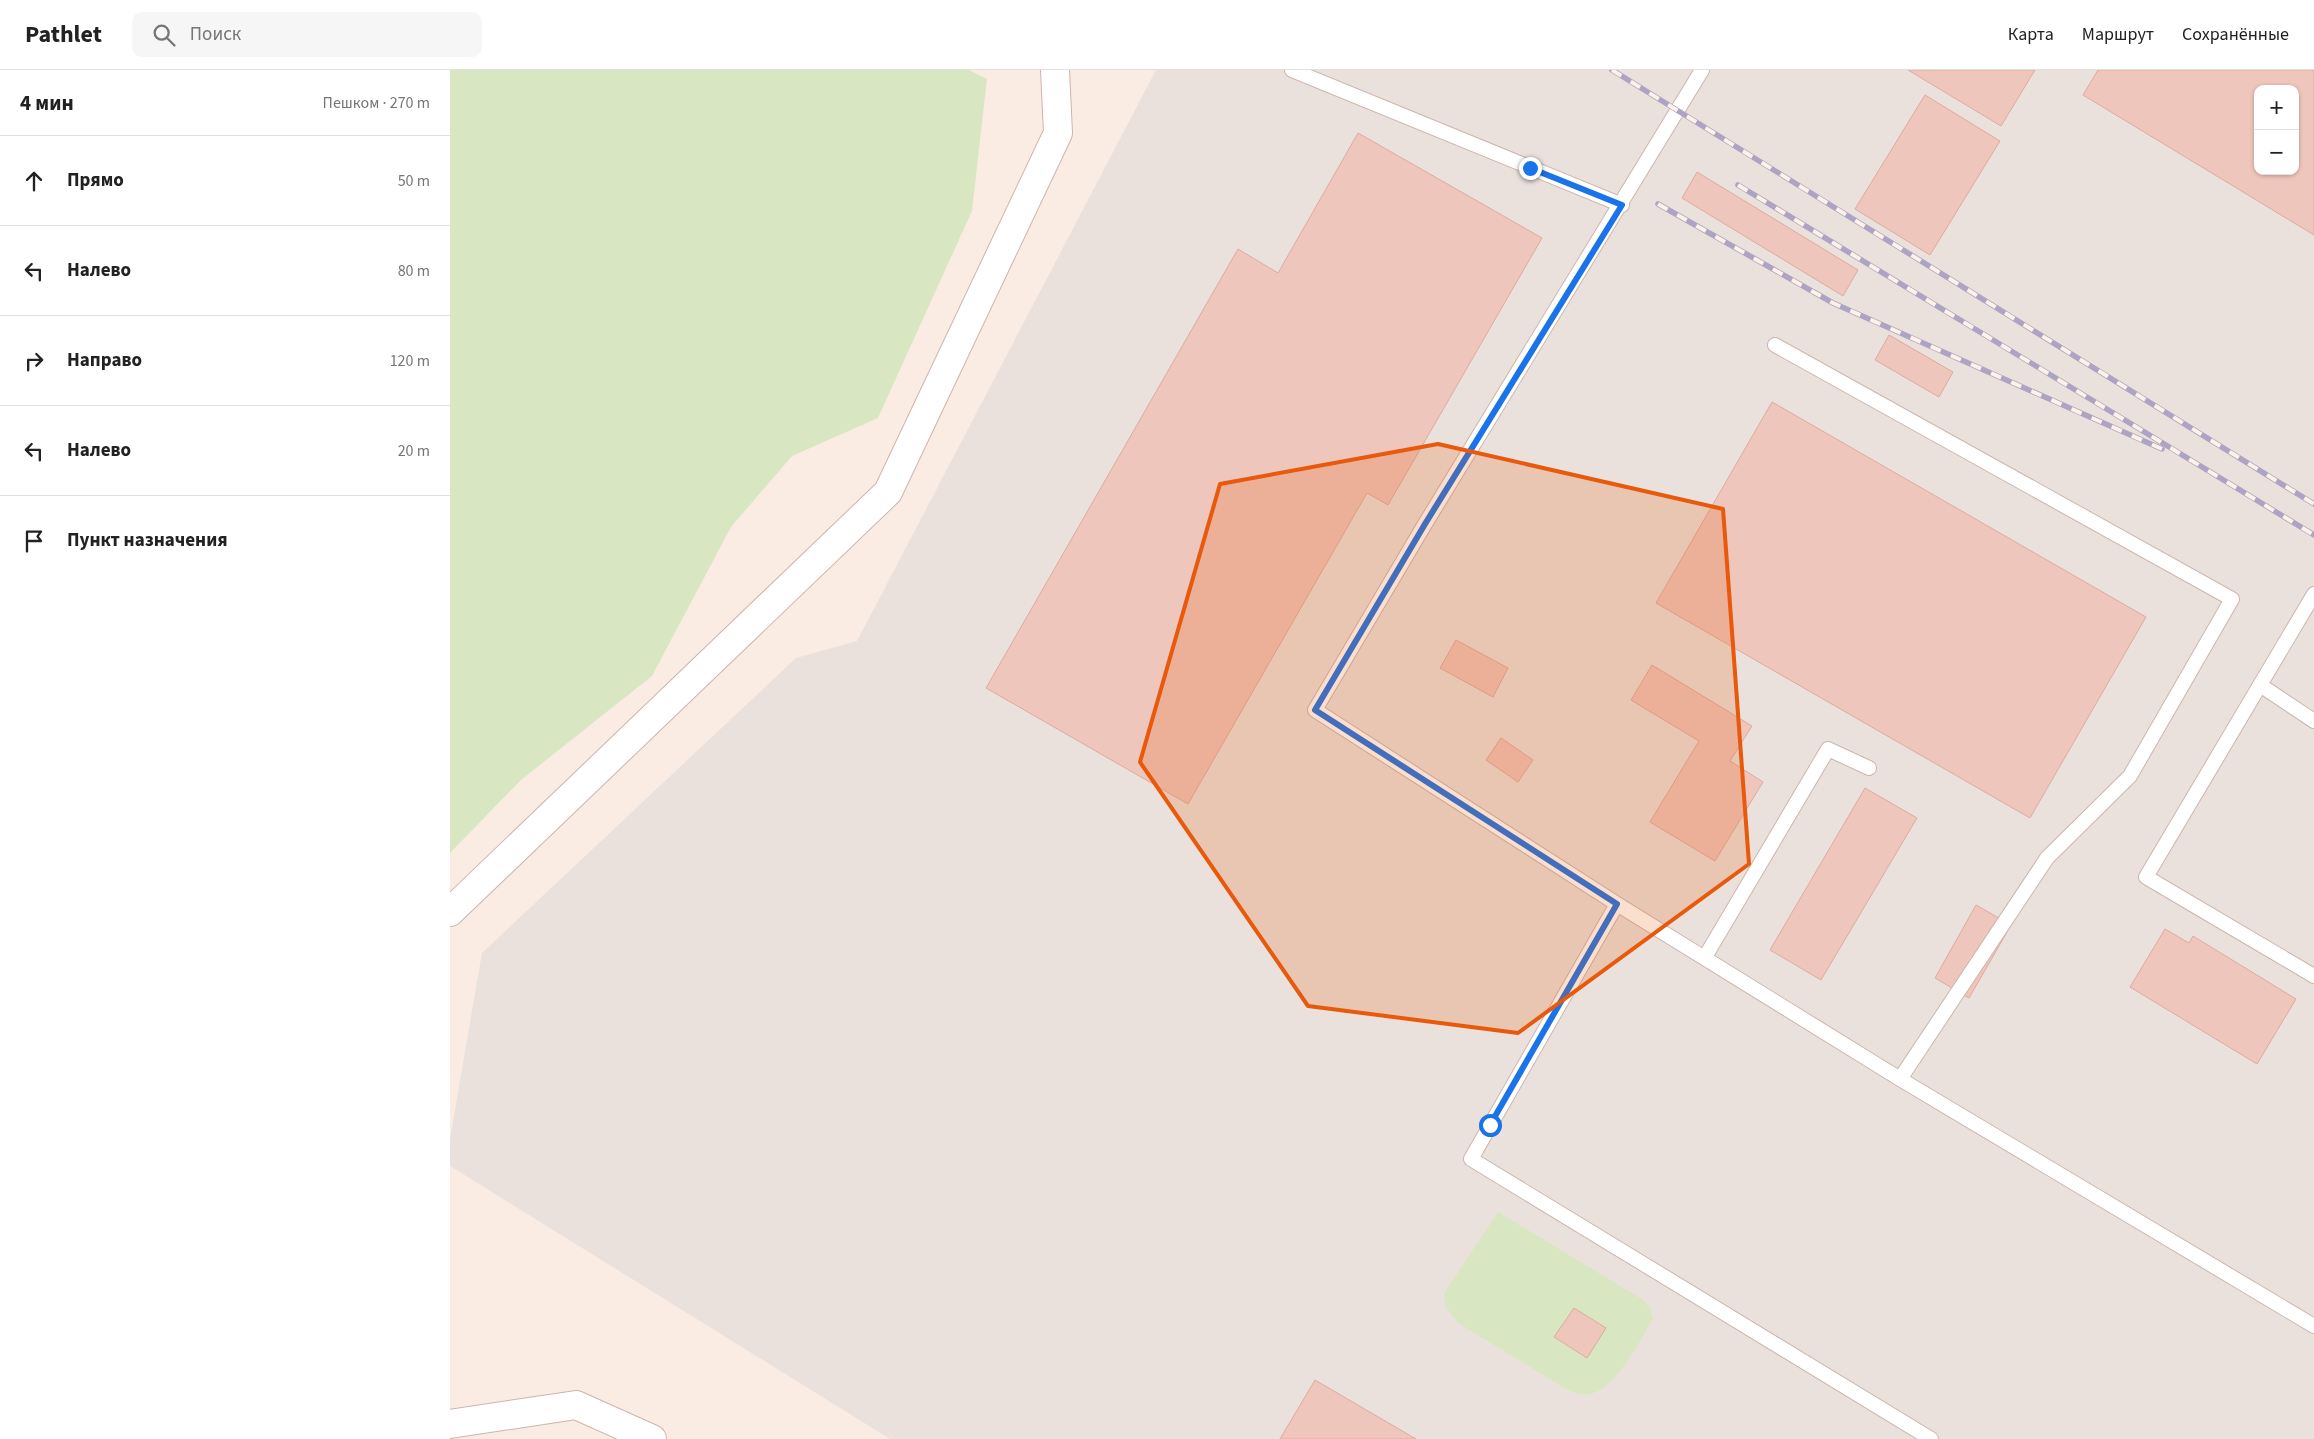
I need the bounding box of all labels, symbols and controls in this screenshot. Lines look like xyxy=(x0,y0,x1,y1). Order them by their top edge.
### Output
search box xyxy=(132,12,482,57)
text: Pathlet xyxy=(25,17,102,52)
icon: search xyxy=(150,21,178,49)
text: Поиск xyxy=(190,21,241,48)
text: Карта xyxy=(2008,22,2054,47)
text: Маршрут xyxy=(2082,22,2154,47)
text: Сохранённые xyxy=(2182,22,2289,47)
map controls xyxy=(2254,85,2299,175)
button: + xyxy=(2254,85,2299,130)
text: 4 мин xyxy=(20,88,74,118)
text: Пешком · 270 m xyxy=(323,92,430,114)
button: − xyxy=(2254,130,2299,175)
route end xyxy=(1519,157,1542,180)
icon: ahead xyxy=(20,167,48,195)
text: Прямо xyxy=(67,167,124,194)
text: 50 m xyxy=(398,170,430,192)
icon: left xyxy=(20,257,48,285)
text: Налево xyxy=(67,257,131,284)
text: 80 m xyxy=(398,260,430,282)
icon: right xyxy=(20,347,48,375)
text: Направо xyxy=(67,347,142,374)
text: 120 m xyxy=(390,350,430,372)
icon: left xyxy=(20,437,48,465)
text: Налево xyxy=(67,437,131,464)
text: 20 m xyxy=(398,440,430,462)
icon: arrive xyxy=(20,527,48,555)
text: Пункт назначения xyxy=(67,527,228,554)
route start xyxy=(1479,1114,1502,1137)

